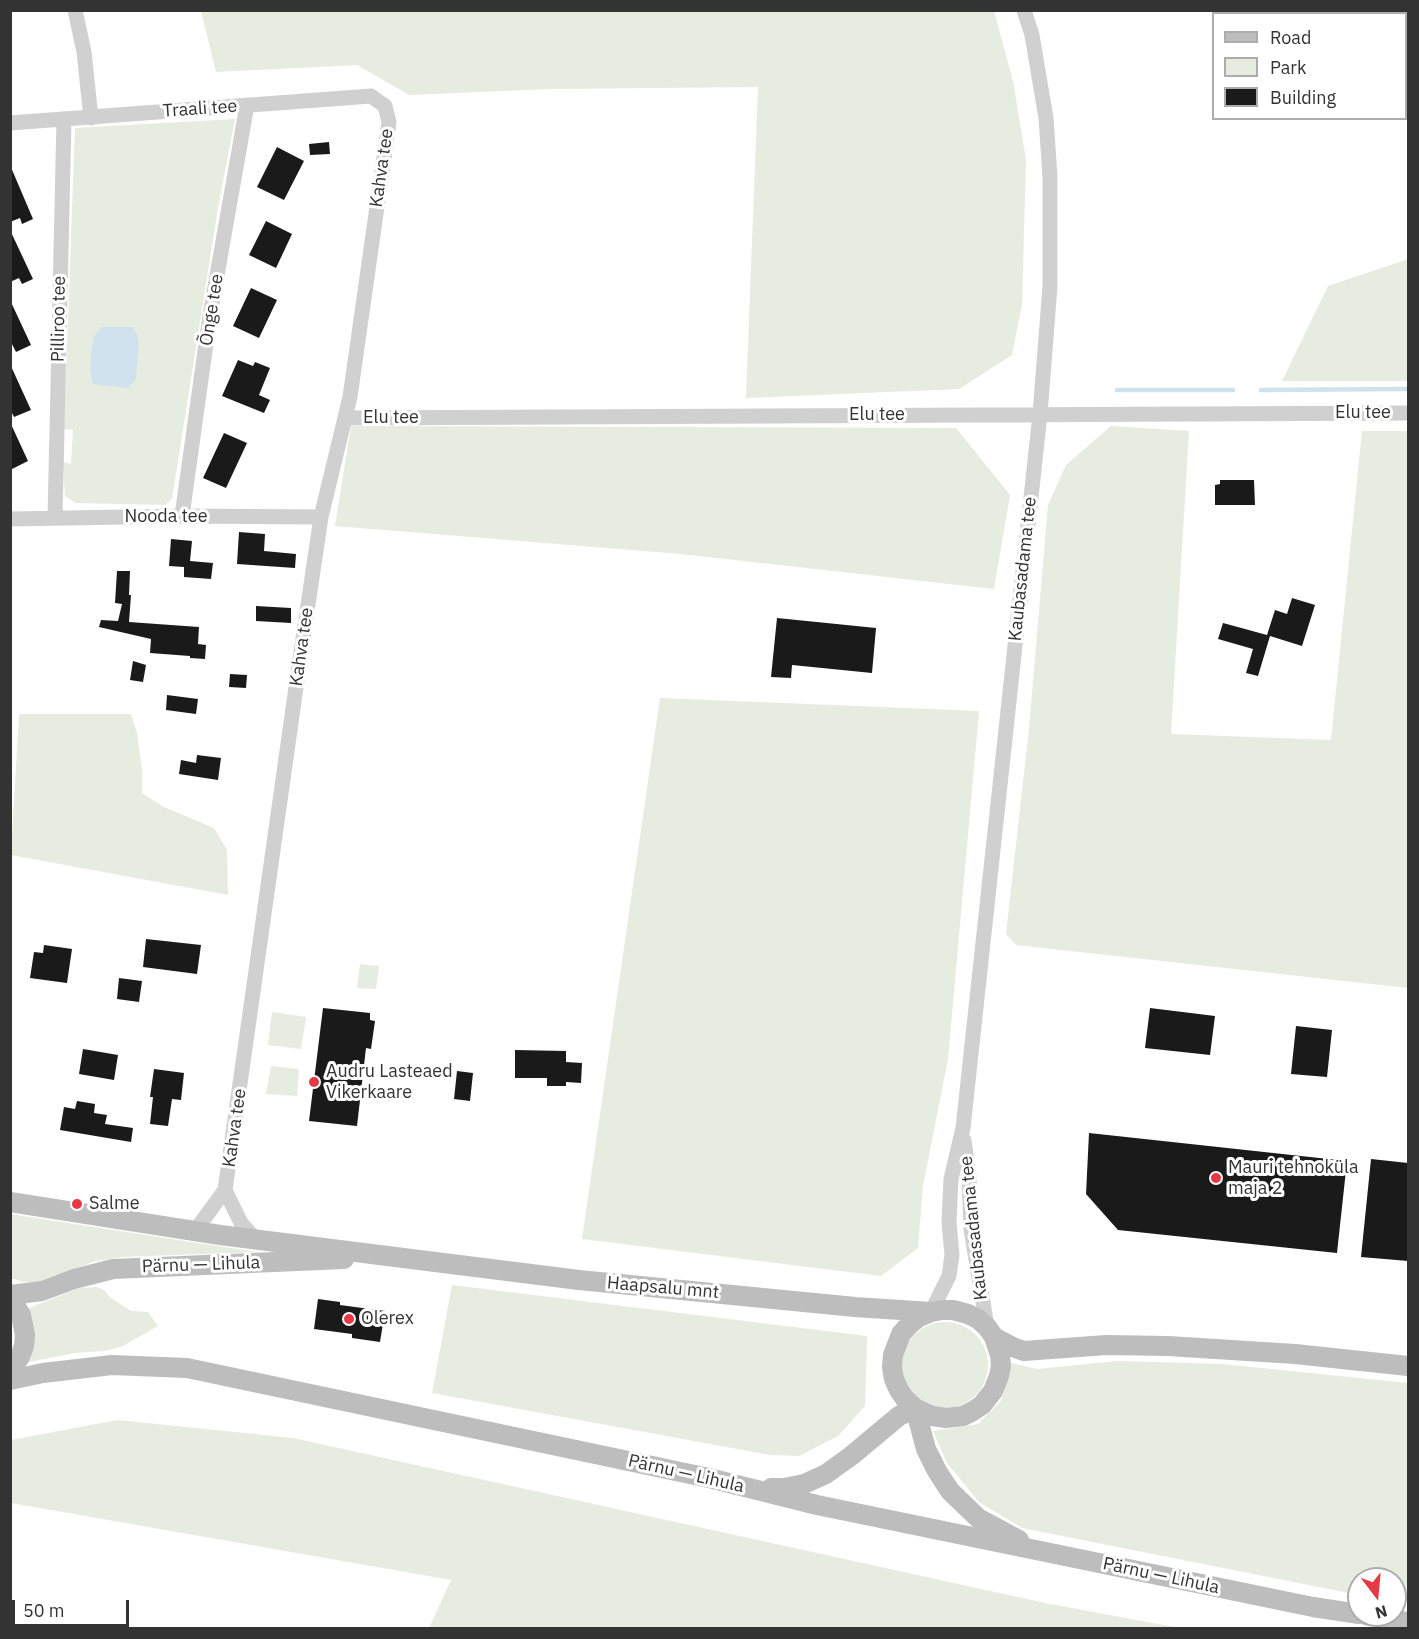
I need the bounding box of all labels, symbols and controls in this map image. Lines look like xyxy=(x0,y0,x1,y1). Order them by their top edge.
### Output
legend xyxy=(1212,12,1407,120)
text: Road xyxy=(1270,26,1311,49)
text: Park xyxy=(1270,56,1306,79)
text: Building xyxy=(1270,86,1336,109)
street label: Traali tee xyxy=(162,96,238,122)
street label: Kahva tee xyxy=(366,127,398,209)
street label: Õnge tee xyxy=(196,273,228,347)
street label: Pilliroo tee xyxy=(47,276,71,362)
street label: Elu tee xyxy=(1335,402,1391,424)
street label: Elu tee xyxy=(849,404,905,426)
street label: Elu tee xyxy=(363,407,419,429)
street label: Kaubasadama tee xyxy=(1005,496,1041,642)
street label: Nooda tee xyxy=(124,506,208,528)
street label: Kahva tee xyxy=(286,606,318,688)
place label: Audru Lasteaed Vikerkaare xyxy=(326,1061,453,1104)
marker: Audru Lasteaed Vikerkaare xyxy=(307,1075,321,1089)
street label: Kahva tee xyxy=(219,1087,251,1169)
street label: Kaubasadama tee xyxy=(956,1155,992,1301)
place label: Mauri tehnoküla maja 2 xyxy=(1228,1157,1358,1200)
marker: Mauri tehnoküla maja 2 xyxy=(1209,1171,1223,1185)
place label: Salme xyxy=(89,1193,140,1215)
marker: Salme xyxy=(70,1197,84,1211)
street label: Pärnu — Lihula xyxy=(141,1252,261,1278)
street label: Haapsalu mnt xyxy=(606,1272,720,1304)
place label: Olerex xyxy=(361,1308,414,1330)
marker: Olerex xyxy=(342,1312,356,1326)
street label: Pärnu — Lihula xyxy=(626,1450,746,1498)
street label: Pärnu — Lihula xyxy=(1101,1553,1221,1599)
north arrow xyxy=(1347,1567,1407,1627)
scale bar xyxy=(15,1588,132,1626)
text: 50 m xyxy=(23,1599,65,1622)
text: N xyxy=(1373,1601,1390,1624)

